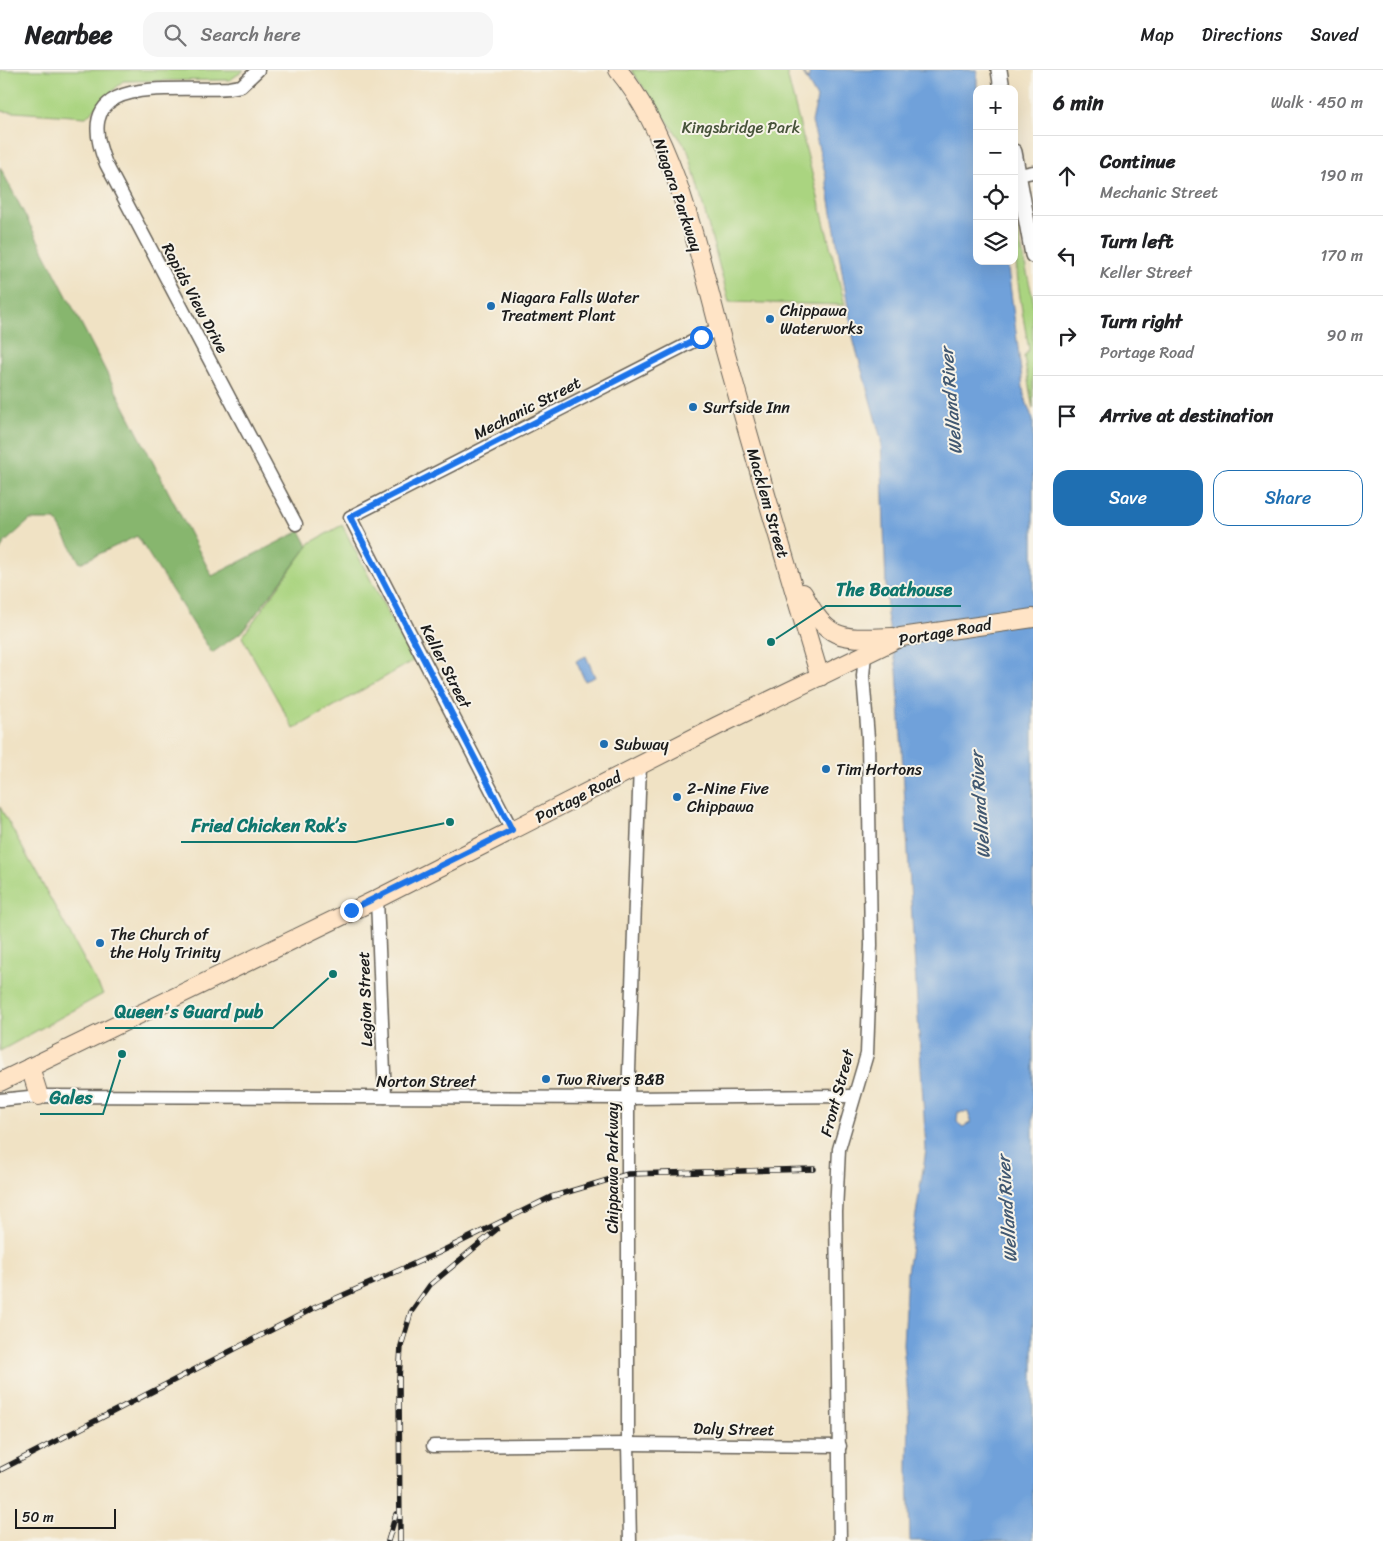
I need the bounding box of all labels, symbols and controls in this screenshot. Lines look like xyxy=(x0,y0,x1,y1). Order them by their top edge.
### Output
search box xyxy=(143,12,493,57)
text: Nearbee xyxy=(25,14,113,56)
text: Search here xyxy=(201,18,301,51)
text: Map xyxy=(1141,19,1174,51)
text: Directions xyxy=(1202,19,1283,51)
text: Saved xyxy=(1311,19,1358,51)
icon: search xyxy=(161,21,189,49)
text: 6 min xyxy=(1053,84,1104,122)
map controls xyxy=(973,85,1018,265)
button: + xyxy=(973,85,1018,130)
text: Walk · 450 m xyxy=(1271,88,1363,117)
park label: Kingsbridge Park xyxy=(682,113,800,142)
button: − xyxy=(973,130,1018,175)
street label: Niagara Parkway xyxy=(645,134,711,256)
text: Continue xyxy=(1100,145,1176,178)
text: 190 m xyxy=(1320,161,1363,190)
icon: ahead xyxy=(1053,162,1081,190)
button: locate xyxy=(973,175,1018,220)
text: Mechanic Street xyxy=(1100,178,1218,207)
button: layers xyxy=(973,220,1018,265)
text: Turn left xyxy=(1100,225,1173,258)
street label: Rapids View Drive xyxy=(154,237,237,359)
text: 170 m xyxy=(1320,241,1363,270)
icon: left xyxy=(1053,242,1081,270)
text: Keller Street xyxy=(1100,258,1192,287)
place label: Niagara Falls Water Treatment Plant xyxy=(501,283,640,330)
place label: Chippawa Waterworks xyxy=(780,296,863,343)
marker: Niagara Falls Water Treatment Plant xyxy=(485,300,497,312)
text: Turn right xyxy=(1100,305,1182,338)
marker: Chippawa Waterworks xyxy=(764,313,776,325)
text: 90 m xyxy=(1327,321,1363,350)
icon: right xyxy=(1053,322,1081,350)
route start xyxy=(690,326,713,349)
text: Portage Road xyxy=(1100,338,1194,367)
water label: Welland River xyxy=(930,343,972,456)
street label: Mechanic Street xyxy=(468,368,586,448)
place label: Surfside Inn xyxy=(703,393,790,422)
text: Arrive at destination xyxy=(1100,399,1273,432)
marker: Surfside Inn xyxy=(687,401,699,413)
icon: arrive xyxy=(1053,402,1081,430)
street label: Macklem Street xyxy=(738,445,798,561)
button: Save xyxy=(1053,470,1203,526)
button: Share xyxy=(1213,470,1363,526)
callout: The Boathouse xyxy=(826,573,961,606)
text: The Boathouse xyxy=(836,574,952,606)
street label: Portage Road xyxy=(896,609,995,654)
street label: Keller Street xyxy=(412,618,480,714)
place label: Subway xyxy=(614,730,669,759)
marker: Subway xyxy=(598,738,610,750)
water label: Welland River xyxy=(960,747,1000,860)
place label: Tim Hortons xyxy=(836,755,923,784)
street label: Portage Road xyxy=(530,762,628,831)
marker: Tim Hortons xyxy=(820,763,832,775)
place label: 2-Nine Five Chippawa xyxy=(687,774,769,821)
marker: 2-Nine Five Chippawa xyxy=(671,791,683,803)
callout: Fried Chicken Rok’s xyxy=(181,809,356,842)
text: Fried Chicken Rok’s xyxy=(191,810,347,842)
route end xyxy=(340,899,363,922)
place label: The Church of the Holy Trinity xyxy=(110,920,221,967)
marker: The Church of the Holy Trinity xyxy=(94,937,106,949)
street label: Legion Street xyxy=(349,951,381,1047)
callout: Queen's Guard pub xyxy=(105,995,273,1028)
text: Queen's Guard pub xyxy=(115,996,264,1028)
street label: Front Street xyxy=(811,1046,863,1140)
place label: Two Rivers B&B xyxy=(556,1065,665,1094)
street label: Norton Street xyxy=(376,1067,476,1096)
marker: Two Rivers B&B xyxy=(540,1073,552,1085)
callout: Gales xyxy=(40,1081,103,1114)
text: Gales xyxy=(49,1082,93,1114)
street label: Chippawa Parkway xyxy=(598,1102,627,1234)
water label: Welland River xyxy=(987,1151,1027,1264)
street label: Daly Street xyxy=(693,1414,775,1444)
text: 50 m xyxy=(22,1505,54,1530)
scale bar xyxy=(15,1506,116,1529)

